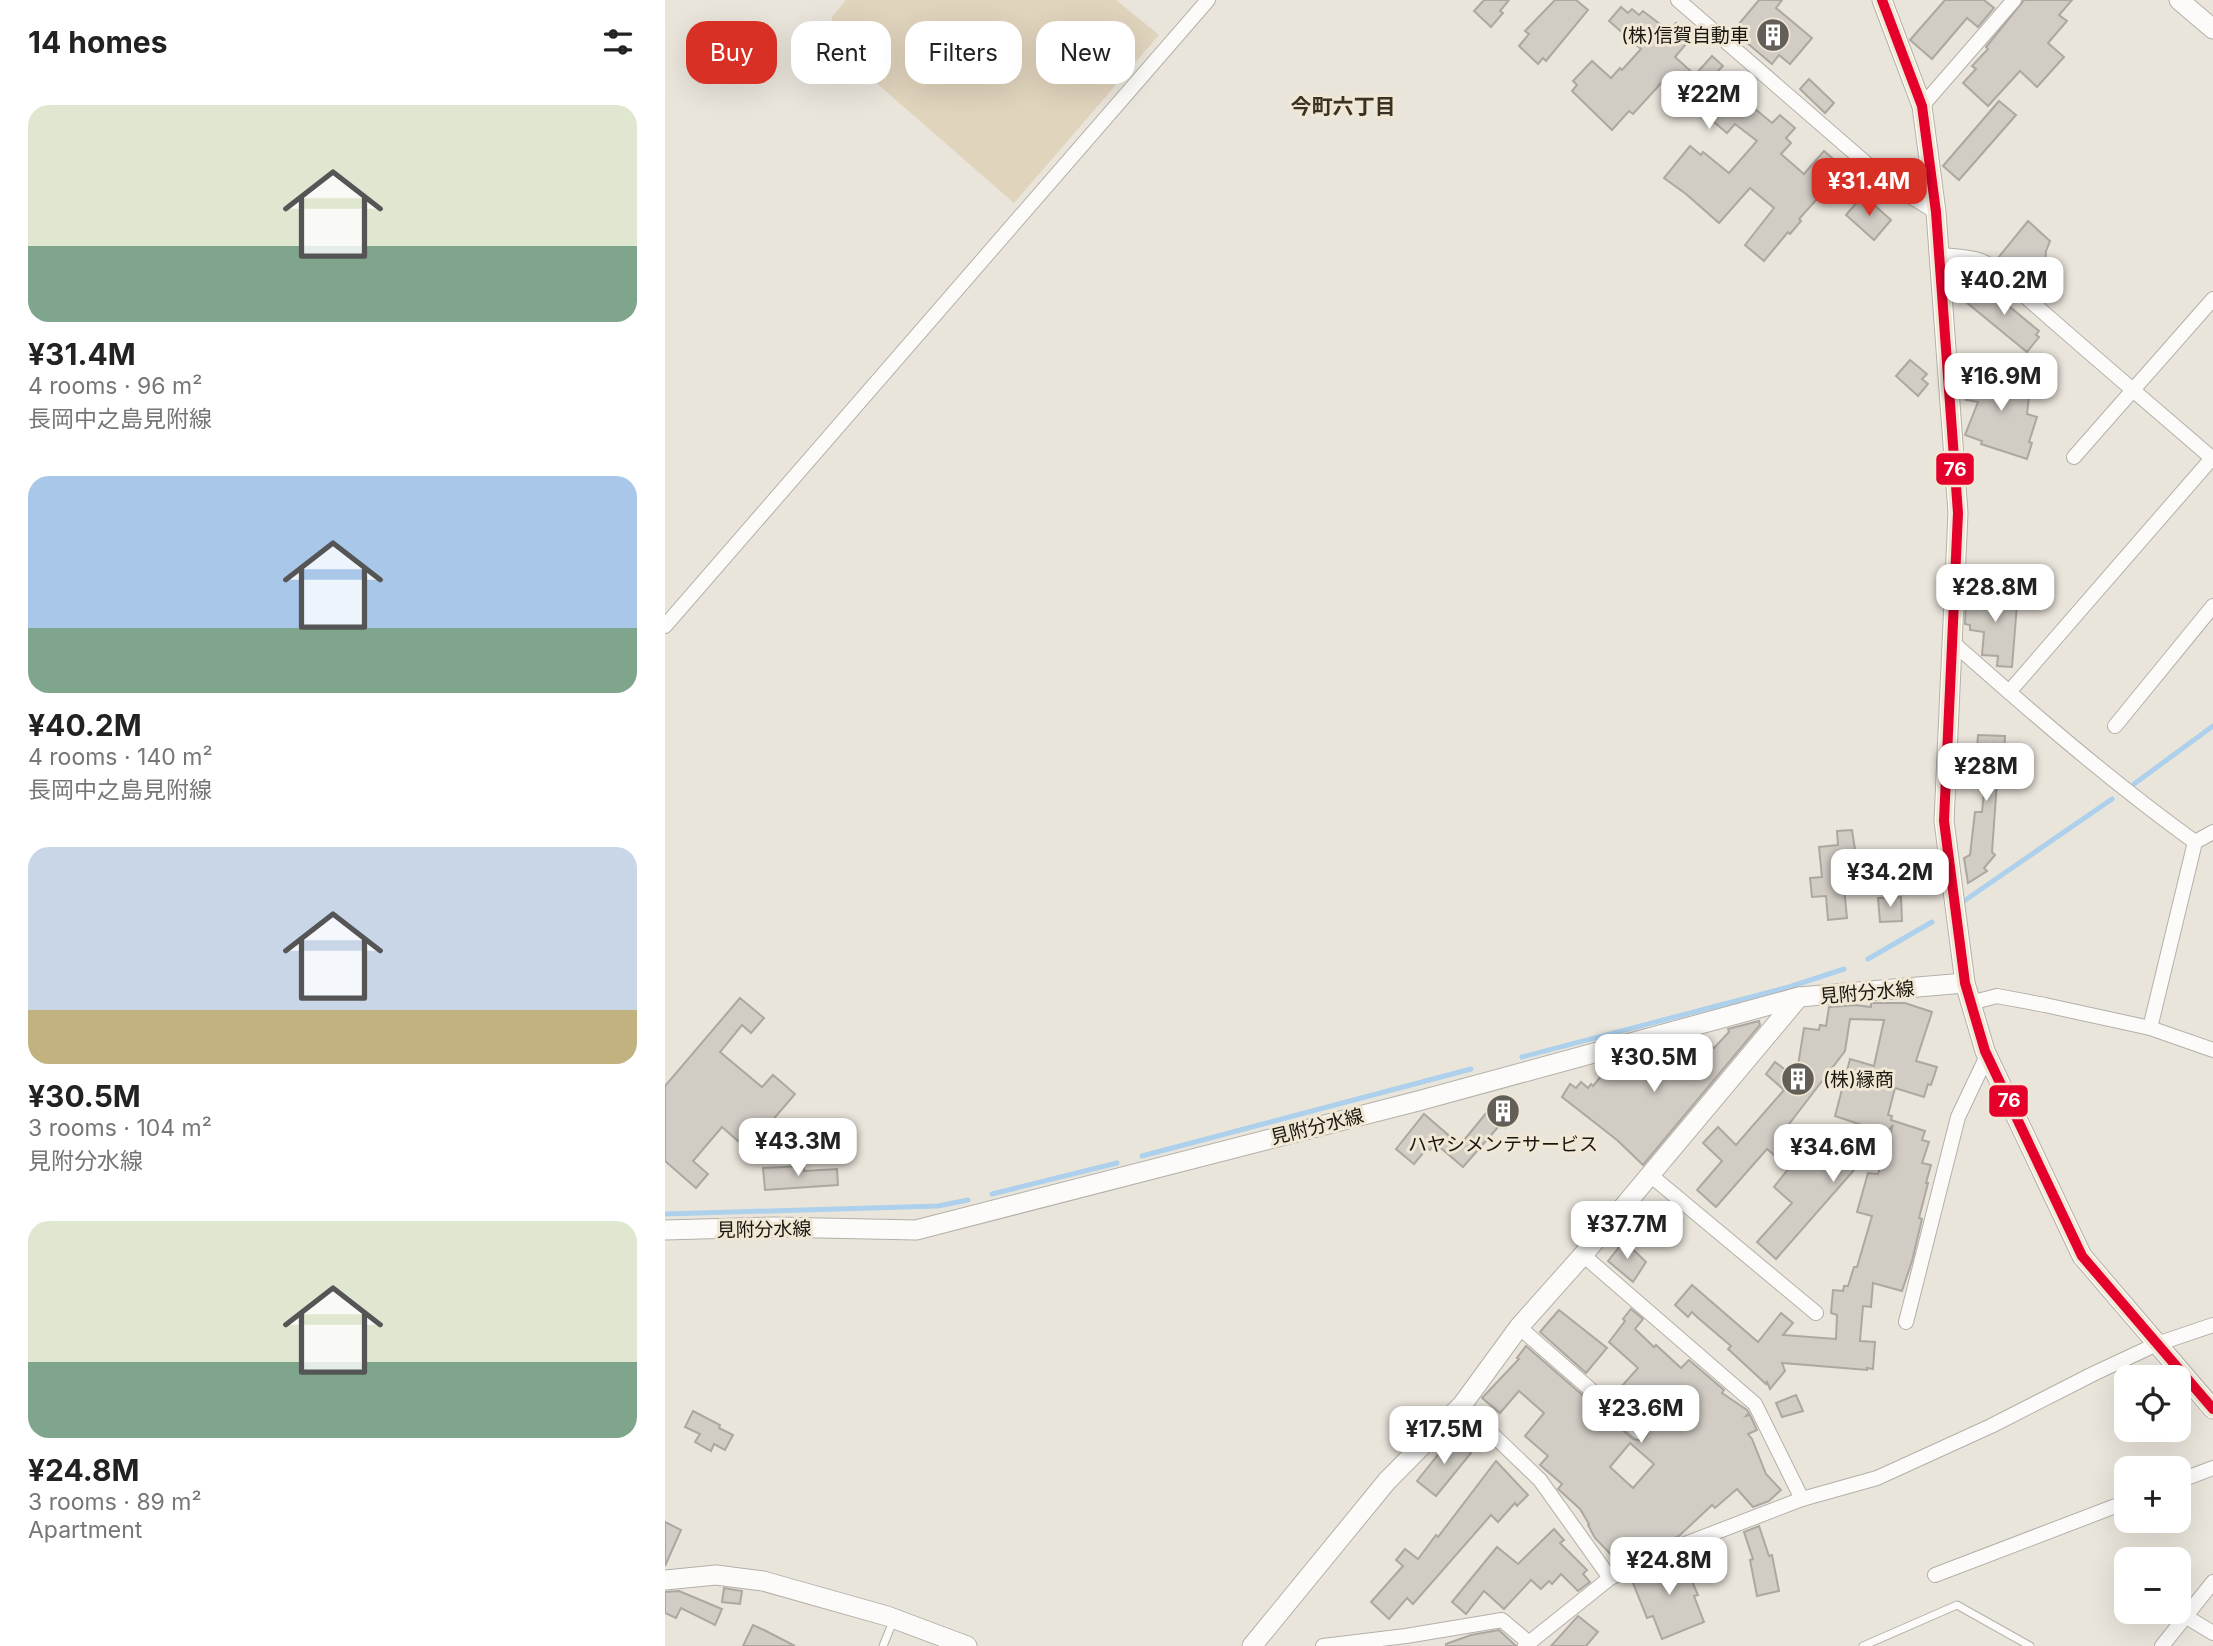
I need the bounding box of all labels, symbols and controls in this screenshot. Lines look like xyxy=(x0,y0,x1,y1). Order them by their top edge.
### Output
building icon: (株)信賀自動車 xyxy=(1754,16,1792,54)
chip: Buy xyxy=(686,21,777,84)
chip: Rent xyxy=(791,21,891,84)
chip: Filters xyxy=(905,21,1022,84)
chip: New xyxy=(1036,21,1135,84)
icon: filters xyxy=(599,23,637,61)
text: 14 homes xyxy=(28,24,167,60)
place label: (株)信賀自動車 xyxy=(1621,24,1749,47)
pin: ¥22M xyxy=(1668,72,1750,131)
text: ¥22M xyxy=(1677,80,1741,108)
district label: 今町六丁目 xyxy=(1291,94,1396,119)
icon: home xyxy=(270,151,396,277)
pin: ¥31.4M xyxy=(1812,158,1926,218)
text: ¥31.4M xyxy=(1828,167,1910,195)
pin: ¥40.2M xyxy=(1947,258,2061,317)
text: ¥40.2M xyxy=(1960,266,2048,294)
text: ¥31.4M xyxy=(28,336,136,372)
pin: ¥16.9M xyxy=(1944,354,2058,413)
text: ¥16.9M xyxy=(1960,362,2042,390)
text: 4 rooms · 96 m² xyxy=(28,372,202,400)
text: 長岡中之島見附線 xyxy=(28,405,212,433)
line badge: 76 xyxy=(1935,452,1975,486)
text: 76 xyxy=(1943,458,1967,481)
icon: home xyxy=(270,522,396,648)
pin: ¥28.8M xyxy=(1938,564,2052,624)
text: ¥28.8M xyxy=(1952,573,2038,601)
text: ¥40.2M xyxy=(28,707,142,743)
text: 4 rooms · 140 m² xyxy=(28,743,213,771)
pin: ¥28M xyxy=(1945,744,2027,803)
text: ¥28M xyxy=(1954,752,2018,780)
text: 長岡中之島見附線 xyxy=(28,776,212,804)
pin: ¥34.2M xyxy=(1833,850,1947,909)
text: ¥34.2M xyxy=(1847,858,1933,886)
icon: home xyxy=(270,893,396,1019)
street label: 見附分水線 xyxy=(1819,977,1915,1008)
pin: ¥30.5M xyxy=(1597,1034,1711,1094)
text: ¥30.5M xyxy=(1611,1043,1697,1071)
building icon: (株)縁商 xyxy=(1779,1060,1817,1098)
place label: (株)縁商 xyxy=(1823,1068,1894,1091)
text: ¥30.5M xyxy=(28,1078,141,1114)
line badge: 76 xyxy=(1988,1084,2029,1118)
text: 76 xyxy=(1997,1089,2021,1112)
building icon: ハヤシメンテサービス xyxy=(1484,1092,1522,1130)
street label: 見附分水線 xyxy=(1268,1104,1366,1149)
text: 3 rooms · 104 m² xyxy=(28,1114,212,1142)
pin: ¥43.3M xyxy=(741,1118,855,1178)
pin: ¥34.6M xyxy=(1776,1124,1890,1184)
text: ¥43.3M xyxy=(755,1127,841,1155)
place label: ハヤシメンテサービス xyxy=(1408,1133,1598,1156)
text: ¥34.6M xyxy=(1790,1133,1876,1161)
text: 見附分水線 xyxy=(28,1147,143,1175)
pin: ¥37.7M xyxy=(1570,1202,1684,1261)
text: ¥37.7M xyxy=(1587,1210,1667,1238)
street label: 見附分水線 xyxy=(716,1217,812,1242)
icon: home xyxy=(270,1267,396,1393)
map controls xyxy=(2114,1365,2191,1624)
button: locate xyxy=(2114,1365,2191,1442)
pin: ¥23.6M xyxy=(1584,1386,1698,1445)
text: ¥23.6M xyxy=(1598,1394,1684,1422)
pin: ¥17.5M xyxy=(1387,1406,1501,1466)
text: ¥17.5M xyxy=(1405,1415,1483,1443)
text: ¥24.8M xyxy=(28,1452,139,1488)
button: + xyxy=(2114,1456,2191,1533)
text: 3 rooms · 89 m² xyxy=(28,1488,202,1516)
text: Apartment xyxy=(28,1516,142,1544)
pin: ¥24.8M xyxy=(1612,1538,1726,1597)
text: ¥24.8M xyxy=(1626,1546,1712,1574)
button: − xyxy=(2114,1547,2191,1624)

